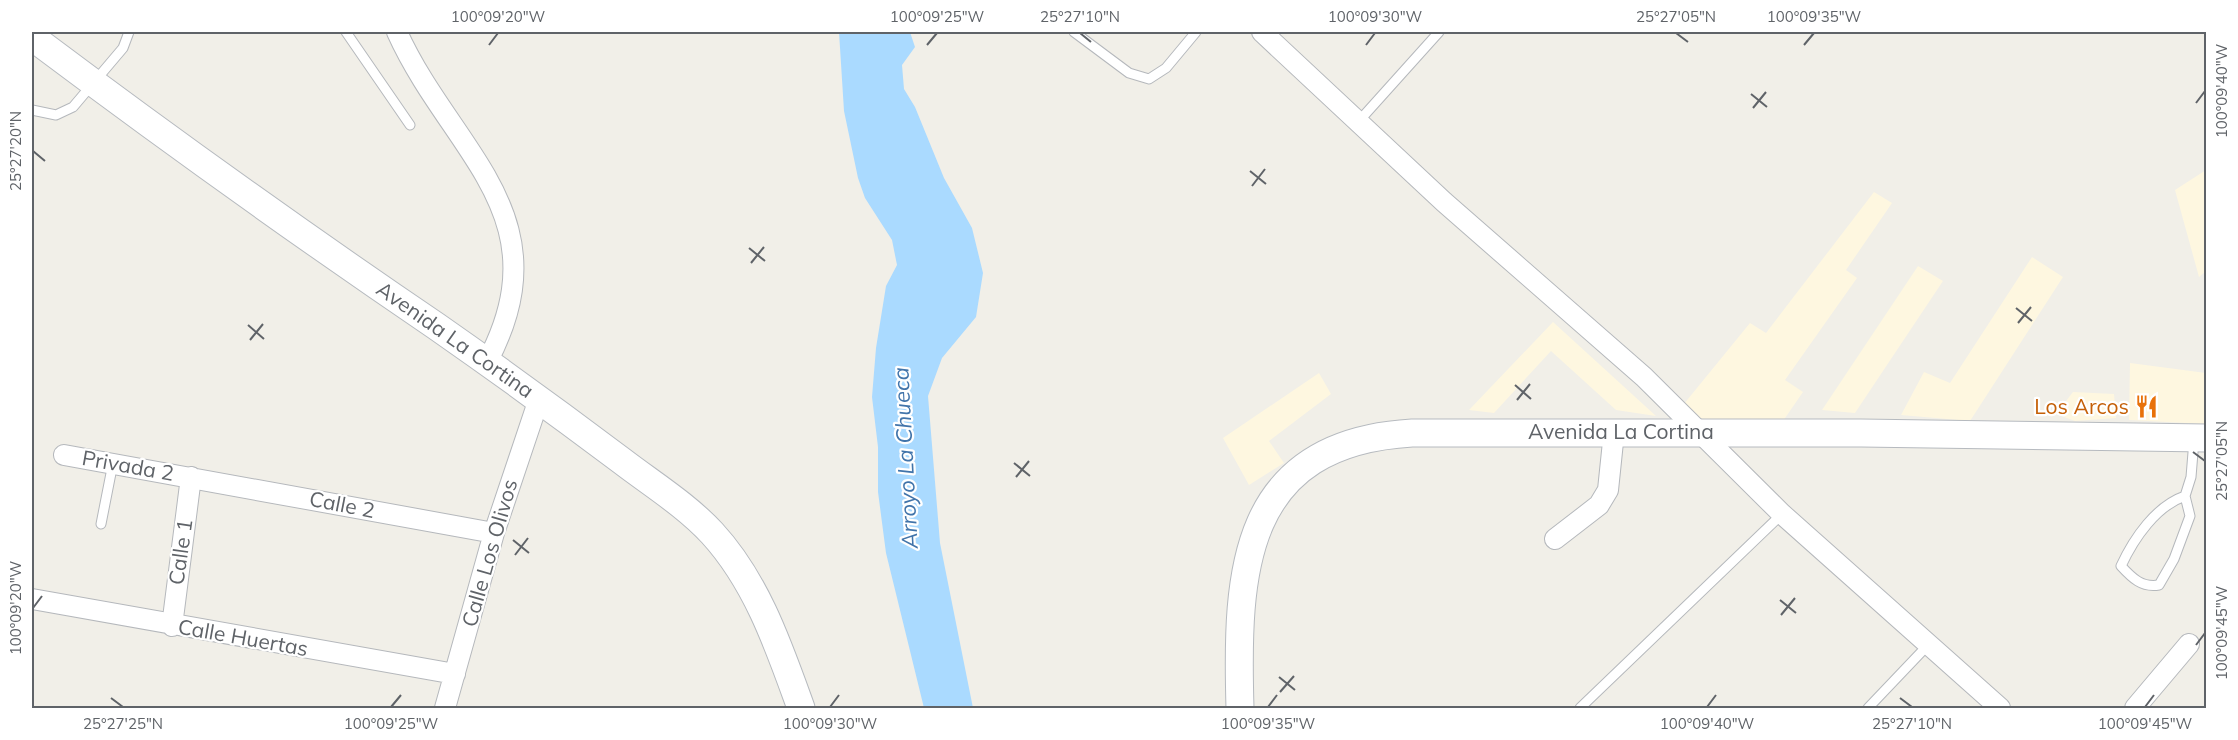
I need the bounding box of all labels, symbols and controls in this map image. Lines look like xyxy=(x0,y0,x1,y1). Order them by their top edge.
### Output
text: 100°09'20"W xyxy=(451,7,546,26)
text: 100°09'25"W xyxy=(890,7,985,26)
text: 25°27'10"N xyxy=(1040,7,1120,26)
text: 100°09'30"W xyxy=(1328,7,1423,26)
text: 25°27'05"N xyxy=(1636,7,1716,26)
text: 100°09'35"W xyxy=(1767,7,1862,26)
text: 100°09'40"W xyxy=(2212,43,2231,138)
text: 25°27'20"N xyxy=(6,111,25,191)
street label: Avenida La Cortina xyxy=(372,275,539,403)
water label: Arroyo La Chueca xyxy=(886,367,924,550)
place label: Los Arcos xyxy=(2034,393,2129,419)
restaurant icon: Los Arcos xyxy=(2134,394,2160,420)
street label: Avenida La Cortina xyxy=(1528,418,1714,444)
text: 25°27'05"N xyxy=(2212,421,2231,501)
street label: Privada 2 xyxy=(80,444,176,486)
street label: Calle Los Olivos xyxy=(456,476,523,630)
street label: Calle 2 xyxy=(307,485,377,523)
street label: Calle 1 xyxy=(163,517,197,586)
text: 100°09'20"W xyxy=(6,560,25,655)
text: 100°09'45"W xyxy=(2212,585,2231,680)
street label: Calle Huertas xyxy=(176,613,310,661)
text: 25°27'25"N xyxy=(83,714,163,733)
text: 100°09'25"W xyxy=(344,714,439,733)
text: 100°09'30"W xyxy=(783,714,878,733)
text: 100°09'35"W xyxy=(1221,714,1316,733)
text: 100°09'40"W xyxy=(1660,714,1755,733)
text: 25°27'10"N xyxy=(1872,714,1952,733)
text: 100°09'45"W xyxy=(2098,714,2193,733)

